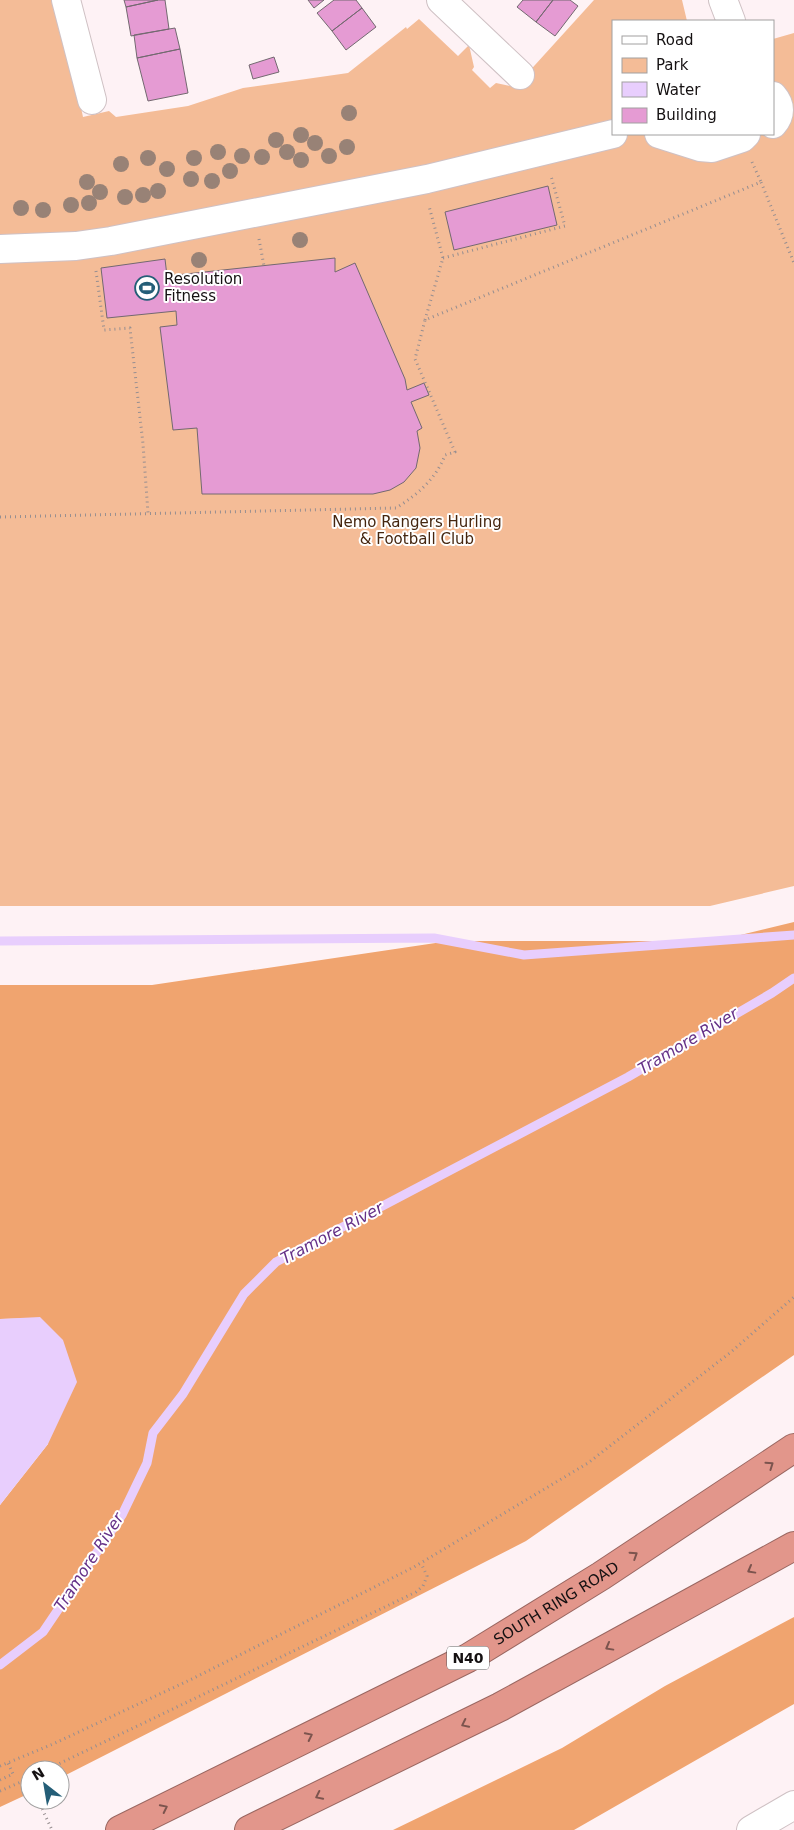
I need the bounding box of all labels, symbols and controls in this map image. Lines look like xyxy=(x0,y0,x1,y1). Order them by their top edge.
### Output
legend xyxy=(612,20,774,135)
text: Road xyxy=(656,31,694,49)
text: Park xyxy=(656,56,689,74)
text: Water xyxy=(656,81,701,99)
text: Building xyxy=(656,106,717,124)
place label: Resolution Fitness xyxy=(164,270,242,305)
sports icon: Resolution Fitness xyxy=(134,275,160,301)
park label: Nemo Rangers Hurling & Football Club xyxy=(332,513,502,548)
water label: Tramore River xyxy=(635,1003,743,1078)
water label: Tramore River xyxy=(278,1197,388,1268)
one-way arrow xyxy=(764,1462,773,1471)
water label: Tramore River xyxy=(50,1508,129,1615)
one-way arrow xyxy=(628,1552,638,1561)
street label: SOUTH RING ROAD xyxy=(490,1558,622,1649)
one-way arrow xyxy=(748,1563,757,1573)
one-way arrow xyxy=(605,1641,614,1651)
road number: N40 xyxy=(447,1646,489,1670)
one-way arrow xyxy=(461,1718,470,1728)
one-way arrow xyxy=(304,1732,313,1742)
north arrow xyxy=(20,1760,70,1810)
text: N xyxy=(29,1764,47,1784)
one-way arrow xyxy=(316,1789,325,1799)
one-way arrow xyxy=(158,1805,167,1815)

